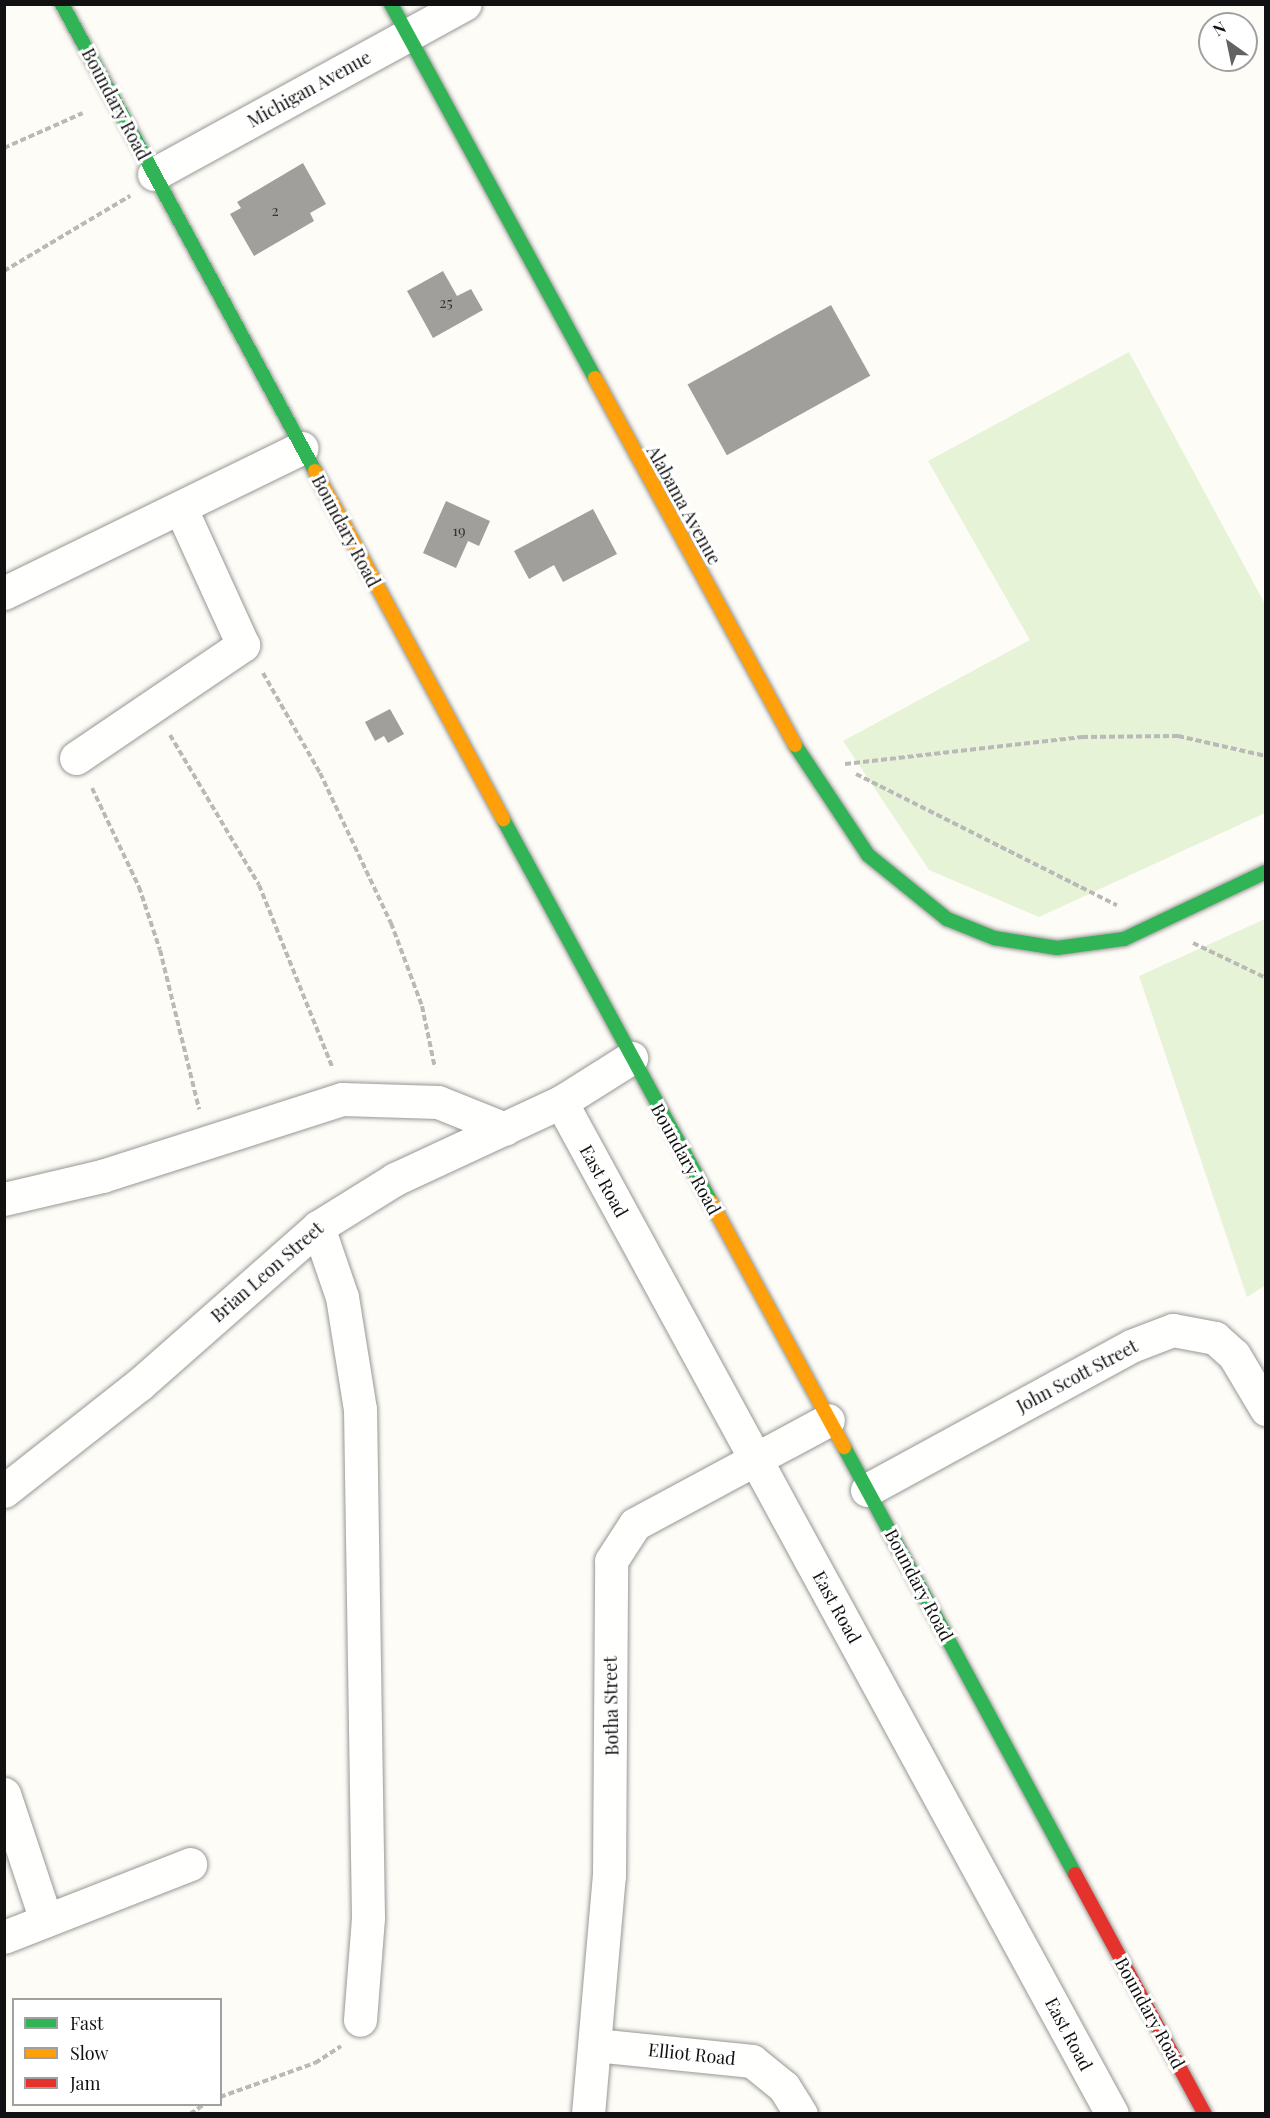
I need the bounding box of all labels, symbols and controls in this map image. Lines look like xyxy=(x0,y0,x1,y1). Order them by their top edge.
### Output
north arrow xyxy=(1198,12,1258,72)
text: N xyxy=(1208,16,1230,40)
street label: Boundary Road xyxy=(77,44,155,164)
street label: Michigan Avenue xyxy=(243,46,375,132)
house number: 2 xyxy=(271,202,279,220)
house number: 25 xyxy=(439,294,453,312)
street label: Alabama Avenue xyxy=(642,441,726,569)
street label: Boundary Road xyxy=(307,471,385,591)
house number: 19 xyxy=(452,522,466,540)
street label: Boundary Road xyxy=(646,1099,726,1219)
street label: East Road xyxy=(575,1141,633,1221)
street label: Brian Leon Street xyxy=(206,1217,328,1327)
street label: John Scott Street xyxy=(1013,1335,1141,1417)
street label: Boundary Road xyxy=(880,1525,958,1645)
street label: East Road xyxy=(808,1567,866,1647)
street label: Botha Street xyxy=(599,1656,623,1756)
street label: Boundary Road xyxy=(1110,1953,1190,2073)
street label: East Road xyxy=(1041,1994,1097,2074)
legend xyxy=(12,1998,222,2106)
text: Fast xyxy=(70,2011,103,2035)
street label: Elliot Road xyxy=(647,2039,737,2069)
text: Slow xyxy=(70,2041,108,2065)
text: Jam xyxy=(70,2071,100,2095)

